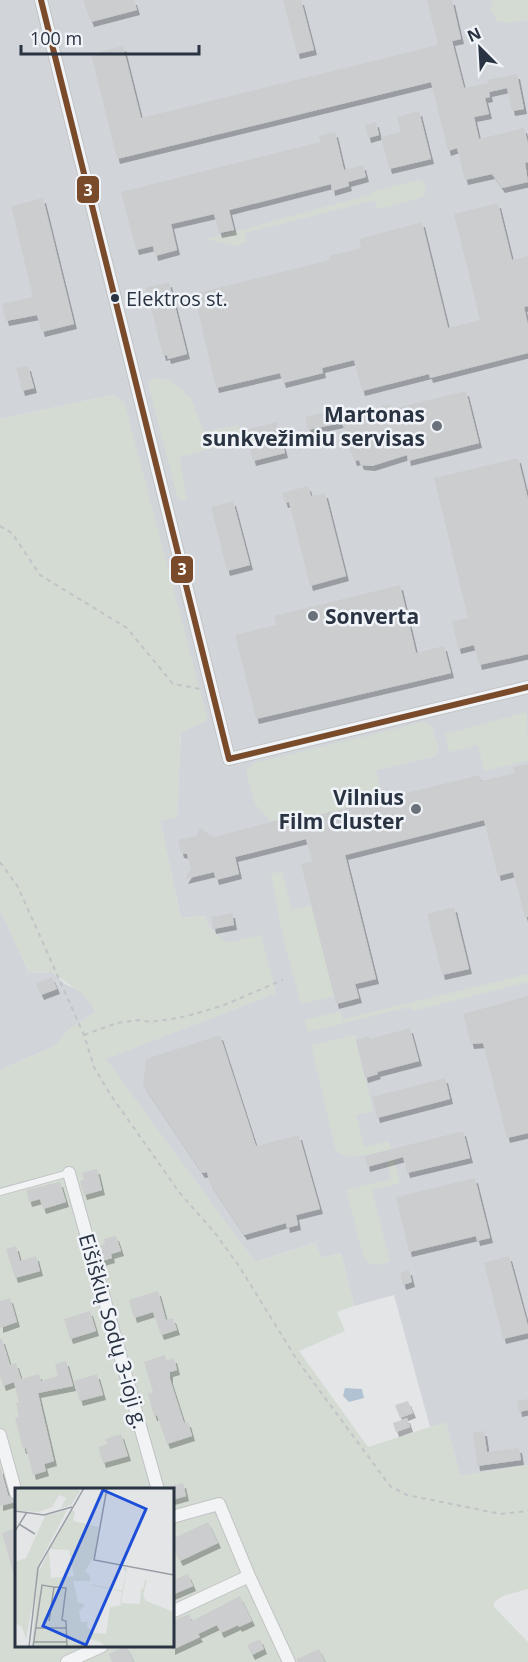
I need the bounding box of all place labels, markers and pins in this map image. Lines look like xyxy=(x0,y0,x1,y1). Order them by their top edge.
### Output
place label: Elektros st. xyxy=(126,285,228,312)
marker: Elektros st. xyxy=(109,292,121,304)
place label: Martonas sunkvežimiu servisas xyxy=(202,400,425,452)
marker: Martonas sunkvežimiu servisas xyxy=(430,419,444,433)
place label: Sonverta xyxy=(325,602,419,630)
marker: Sonverta xyxy=(306,609,320,623)
place label: Vilnius Film Cluster xyxy=(278,783,404,835)
marker: Vilnius Film Cluster xyxy=(409,802,423,816)

